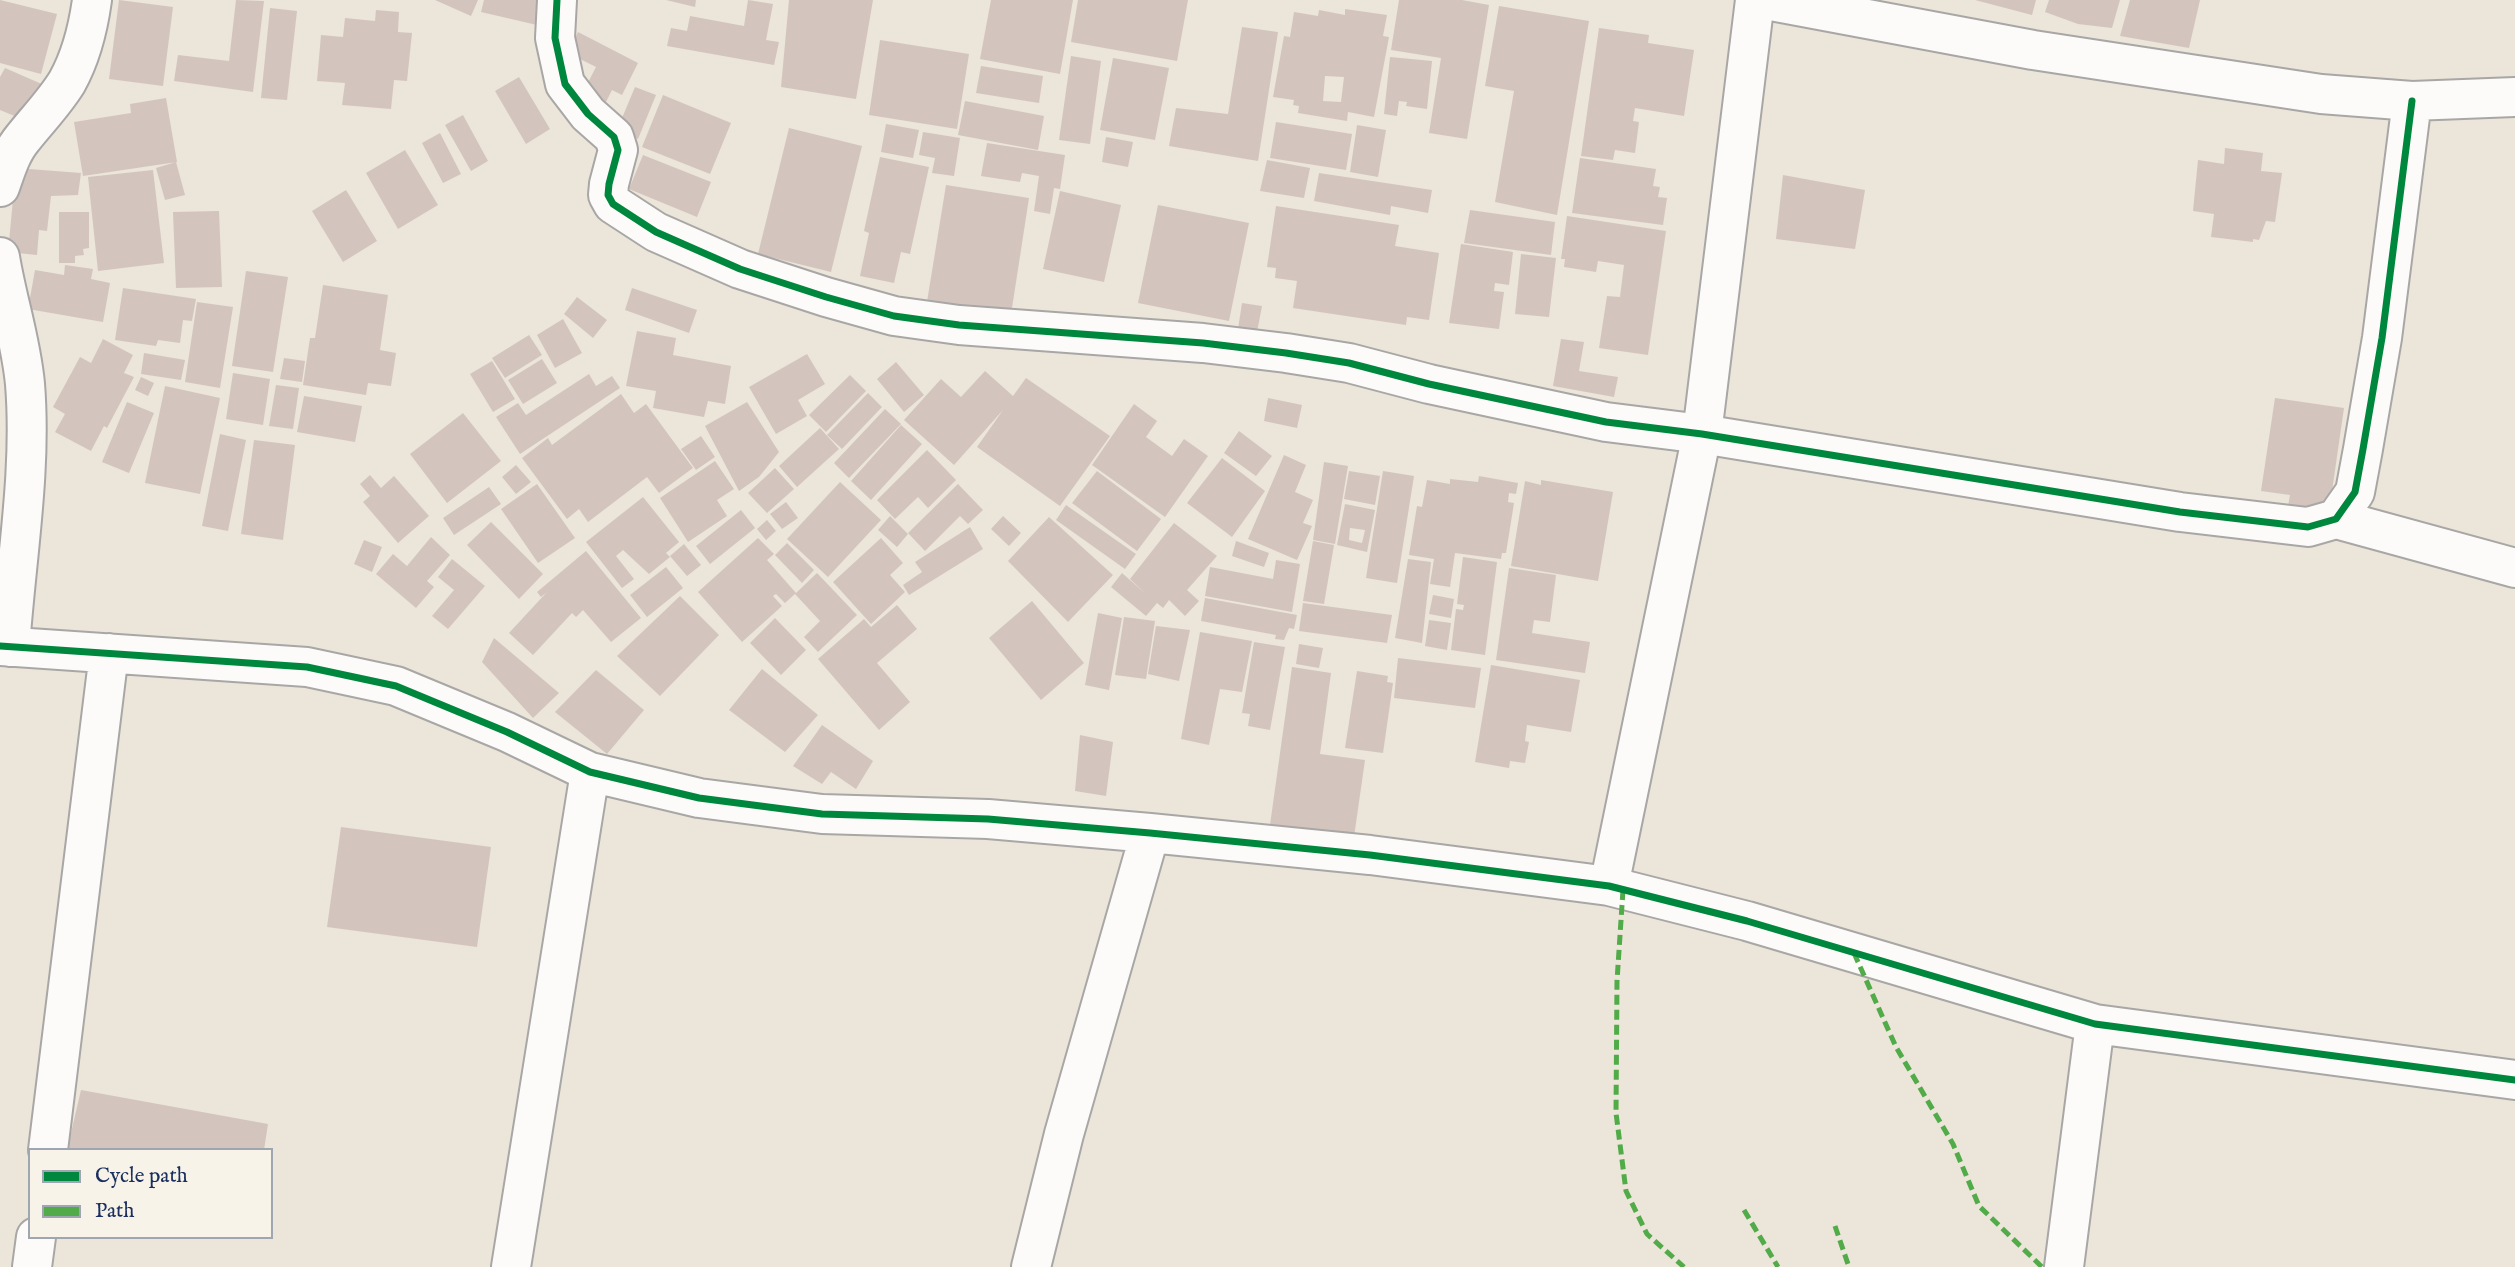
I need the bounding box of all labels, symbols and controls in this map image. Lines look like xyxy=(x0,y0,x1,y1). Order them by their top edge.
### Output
legend xyxy=(28,1148,273,1239)
text: Cycle path xyxy=(95,1163,188,1190)
text: Path xyxy=(95,1198,134,1225)

